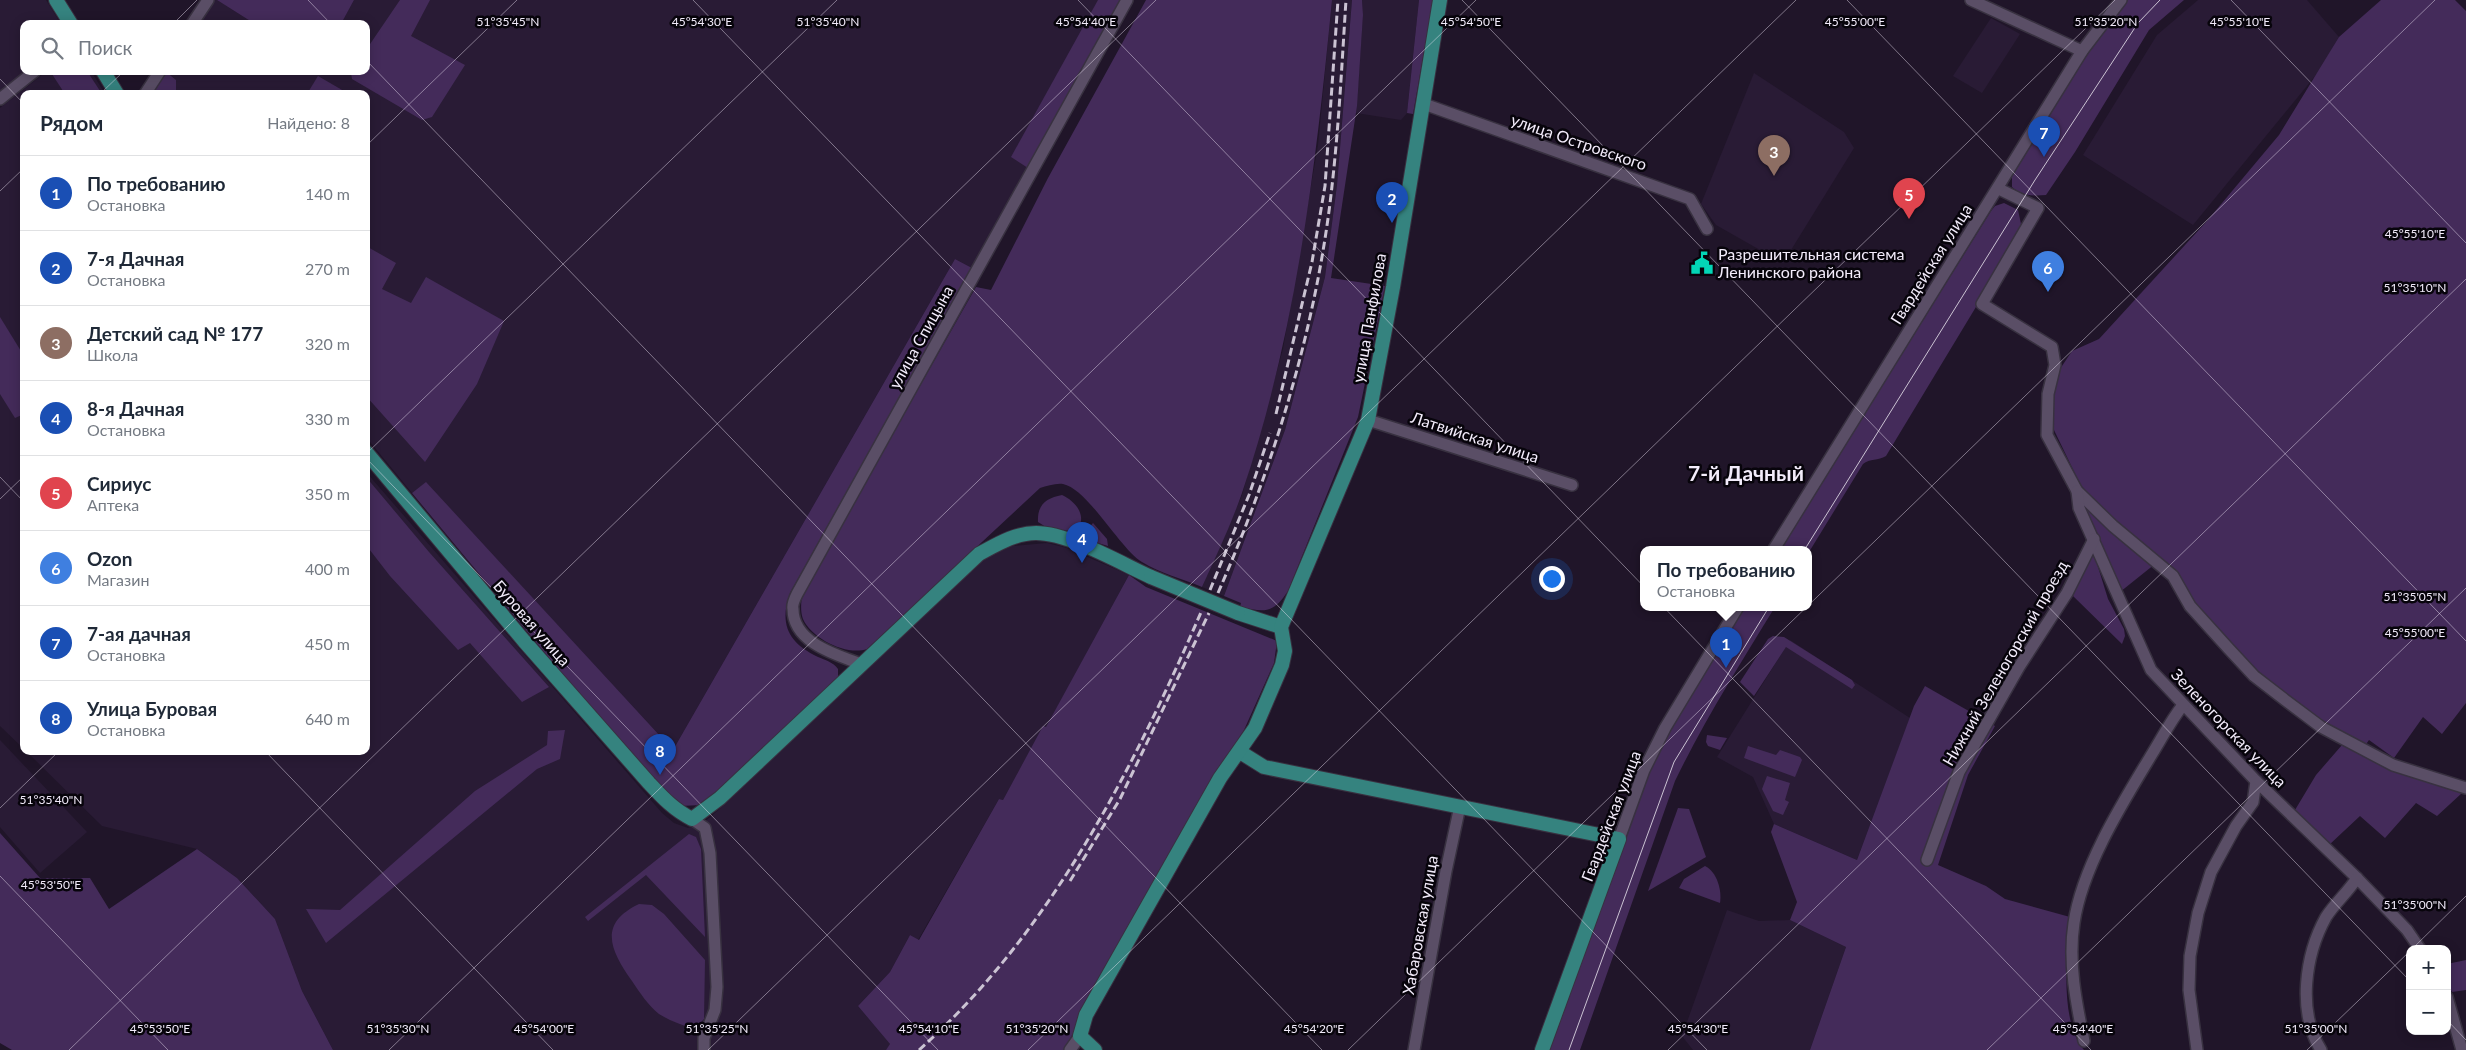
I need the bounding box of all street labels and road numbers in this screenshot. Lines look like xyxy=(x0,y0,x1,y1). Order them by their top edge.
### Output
street label: улица Островского xyxy=(1509,109,1649,174)
street label: Гвардейская улица xyxy=(1886,200,1975,327)
street label: улица Панфилова xyxy=(1348,252,1389,384)
street label: улица Спицына xyxy=(884,282,957,392)
street label: Латвийская улица xyxy=(1408,407,1541,466)
street label: Нижний Зеленогорский проезд xyxy=(1938,557,2071,769)
street label: Буровая улица xyxy=(490,576,575,669)
street label: Зеленогорская улица xyxy=(2168,664,2291,791)
street label: Гвардейская улица xyxy=(1577,748,1644,884)
street label: Хабаровская улица xyxy=(1398,854,1441,996)

